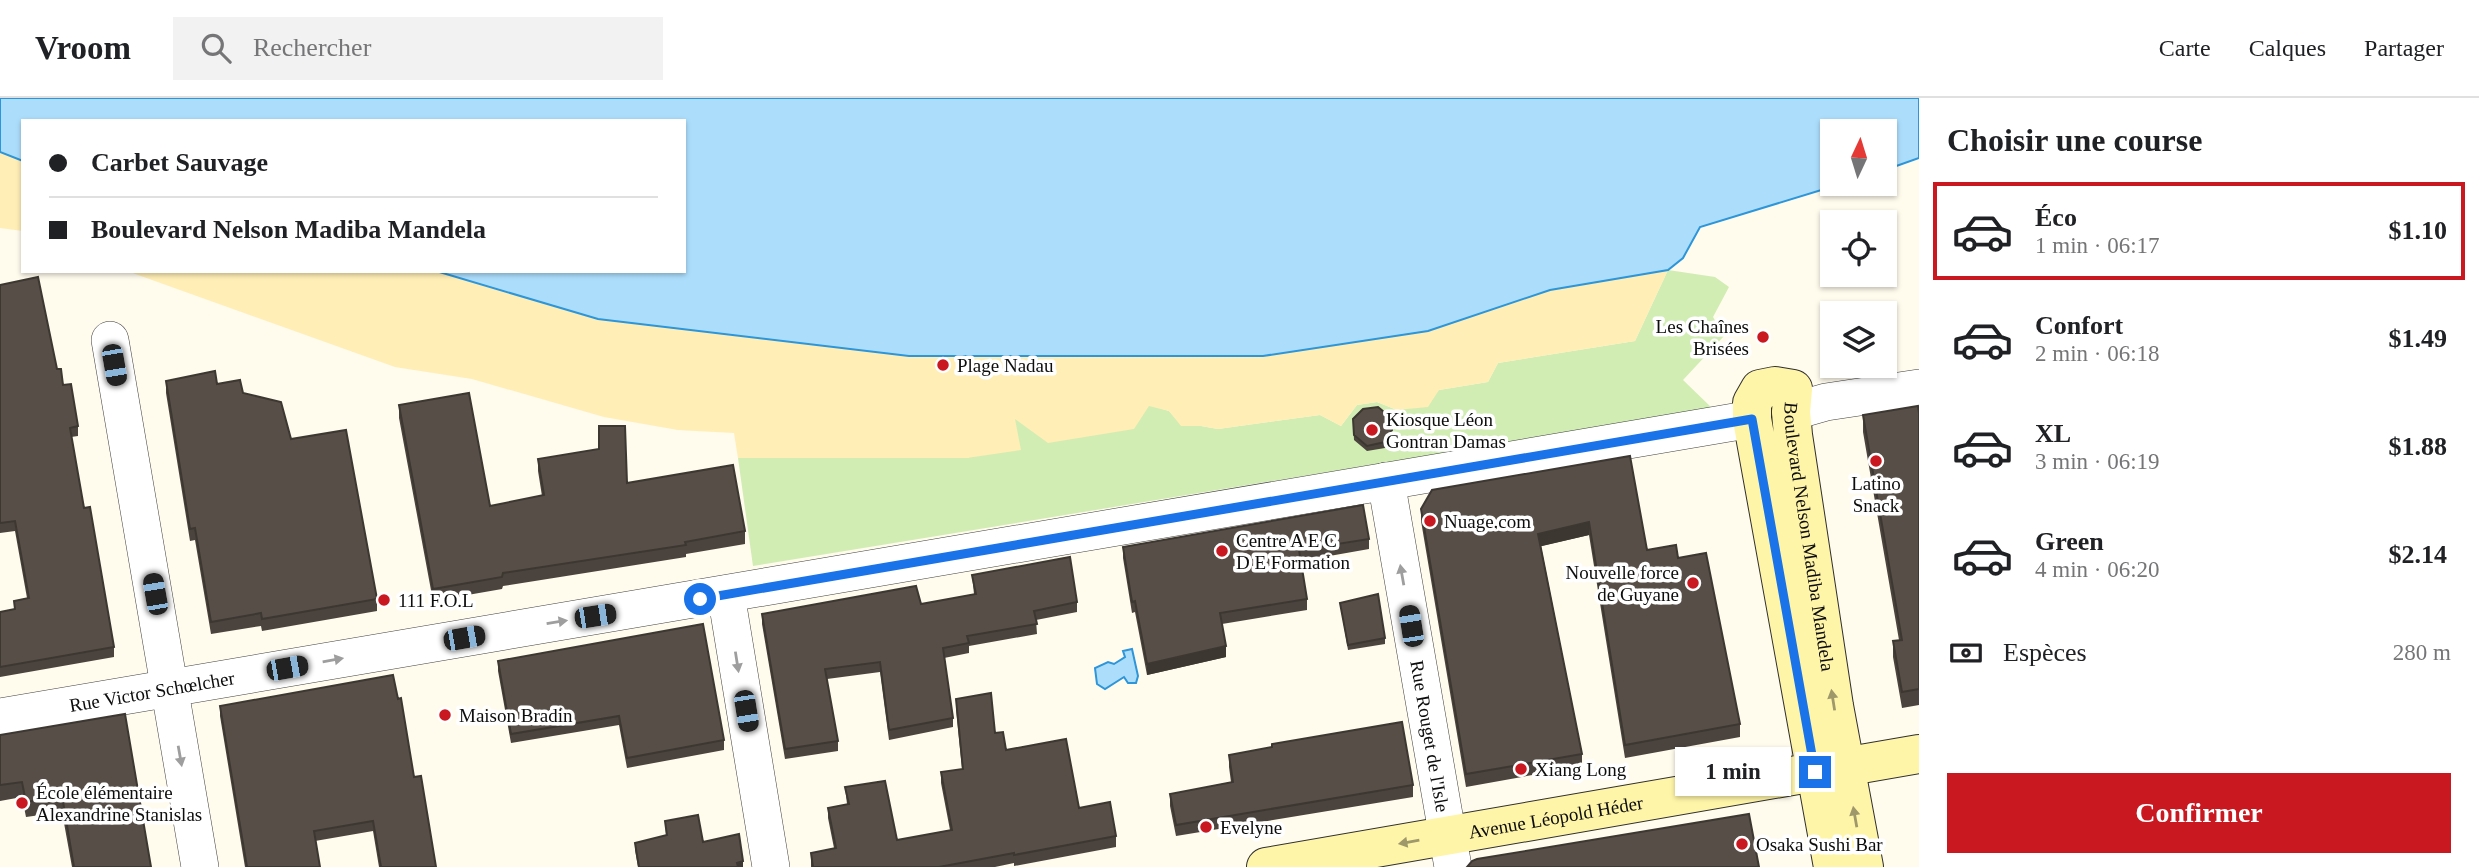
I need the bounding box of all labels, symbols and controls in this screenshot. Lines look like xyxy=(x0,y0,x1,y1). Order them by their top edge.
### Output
search box xyxy=(173,17,663,80)
icon: search xyxy=(197,29,235,67)
text: Vroom xyxy=(35,30,131,66)
text: Rechercher xyxy=(253,33,371,62)
text: Carte xyxy=(2159,35,2211,61)
text: Calques xyxy=(2249,35,2326,61)
text: Partager xyxy=(2364,35,2444,61)
north arrow xyxy=(1820,119,1897,196)
map controls xyxy=(1820,119,1897,378)
text: Choisir une course xyxy=(1947,122,2202,158)
text: Carbet Sauvage xyxy=(91,148,268,177)
icon: car xyxy=(1951,200,2014,263)
text: Éco xyxy=(2035,203,2077,232)
button: locate xyxy=(1820,210,1897,287)
text: Boulevard Nelson Madiba Mandela xyxy=(91,215,486,244)
text: $1.10 xyxy=(2389,216,2447,245)
text: 1 min · 06:17 xyxy=(2035,233,2160,258)
button: layers xyxy=(1820,301,1897,378)
icon: car xyxy=(1951,308,2014,371)
text: Confort xyxy=(2035,311,2123,340)
place label: Les Chaînes Brisées xyxy=(1656,316,1749,359)
text: $1.49 xyxy=(2389,324,2447,353)
marker: Les Chaînes Brisées xyxy=(1755,329,1771,345)
text: 2 min · 06:18 xyxy=(2035,341,2160,366)
car xyxy=(101,342,128,388)
place label: Plage Nadau xyxy=(957,355,1054,376)
marker: Plage Nadau xyxy=(935,357,951,373)
street label: Boulevard Nelson Madiba Mandela xyxy=(1780,401,1839,673)
place label: Kiosque Léon Gontran Damas xyxy=(1386,409,1506,452)
icon: car xyxy=(1951,416,2014,479)
text: XL xyxy=(2035,419,2071,448)
marker: Kiosque Léon Gontran Damas xyxy=(1364,422,1380,438)
text: $1.88 xyxy=(2389,432,2447,461)
text: 3 min · 06:19 xyxy=(2035,449,2160,474)
marker: Latino Snack xyxy=(1868,453,1884,469)
place label: Latino Snack xyxy=(1851,473,1901,516)
place label: Nuage.com xyxy=(1444,511,1531,532)
marker: Nuage.com xyxy=(1422,513,1438,529)
icon: car xyxy=(1951,524,2014,587)
text: Green xyxy=(2035,527,2104,556)
place label: Centre A E C D E Formation xyxy=(1236,530,1350,573)
text: $2.14 xyxy=(2389,540,2447,569)
marker: Centre A E C D E Formation xyxy=(1214,543,1230,559)
text: 4 min · 06:20 xyxy=(2035,557,2160,582)
place label: Nouvelle force de Guyane xyxy=(1566,562,1679,605)
one-way arrow xyxy=(1396,564,1407,586)
car xyxy=(142,571,169,617)
marker: Nouvelle force de Guyane xyxy=(1685,575,1701,591)
route start xyxy=(684,583,716,615)
place label: 111 F.O.L xyxy=(398,590,474,611)
marker: 111 F.O.L xyxy=(376,592,392,608)
car xyxy=(573,602,618,630)
car xyxy=(1398,604,1425,648)
one-way arrow xyxy=(546,616,568,627)
car xyxy=(442,624,487,652)
icon: cash xyxy=(1947,634,1985,672)
text: Espèces xyxy=(2003,638,2087,667)
text: 280 m xyxy=(2393,640,2451,665)
one-way arrow xyxy=(732,651,743,673)
car xyxy=(265,654,310,682)
one-way arrow xyxy=(322,654,344,665)
street label: Rue Rouget de l'Isle xyxy=(1406,659,1453,814)
street label: Rue Victor Schœlcher xyxy=(68,667,237,716)
car xyxy=(733,689,760,733)
one-way arrow xyxy=(1827,689,1838,711)
place label: Maison Bradin xyxy=(459,705,573,726)
marker: Maison Bradin xyxy=(437,707,453,723)
one-way arrow xyxy=(175,745,186,767)
callout: 1 min xyxy=(1675,748,1790,796)
route end xyxy=(1799,756,1831,788)
place label: Xiang Long xyxy=(1535,759,1627,780)
text: 1 min xyxy=(1705,759,1761,784)
marker: Xiang Long xyxy=(1513,761,1529,777)
button: Confirmer xyxy=(1947,773,2451,853)
place label: École élémentaire Alexandrine Stanislas xyxy=(36,782,202,825)
street label: Avenue Léopold Héder xyxy=(1467,792,1645,843)
marker: École élémentaire Alexandrine Stanislas xyxy=(14,795,30,811)
one-way arrow xyxy=(1849,806,1860,828)
place label: Evelyne xyxy=(1220,817,1282,838)
marker: Evelyne xyxy=(1198,819,1214,835)
place label: Osaka Sushi Bar xyxy=(1756,834,1883,855)
marker: Osaka Sushi Bar xyxy=(1734,836,1750,852)
one-way arrow xyxy=(1398,837,1420,848)

